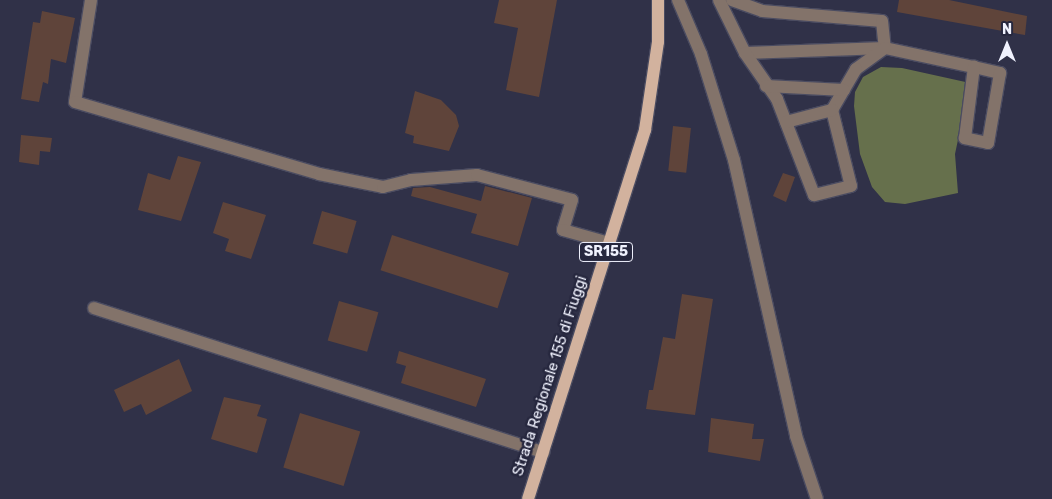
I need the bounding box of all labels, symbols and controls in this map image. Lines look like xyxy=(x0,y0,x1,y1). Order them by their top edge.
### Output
north arrow xyxy=(982,20,1032,70)
text: N xyxy=(1002,21,1012,38)
road number: SR155 xyxy=(578,240,634,264)
street label: Strada Regionale 155 di Fiuggi xyxy=(509,274,591,478)

